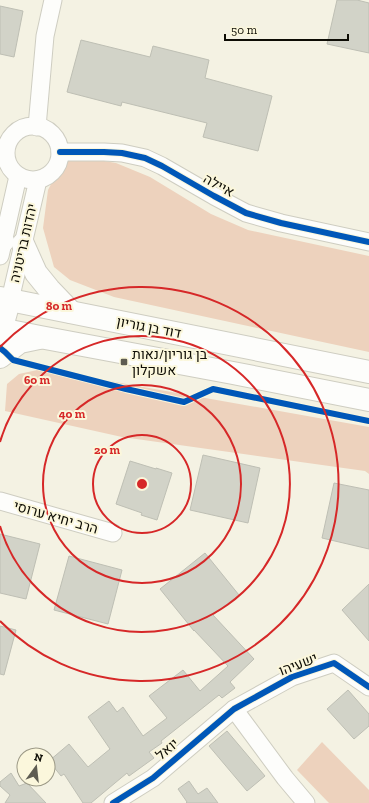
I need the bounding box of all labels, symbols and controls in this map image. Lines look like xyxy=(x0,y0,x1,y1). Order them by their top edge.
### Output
scale bar xyxy=(225,16,348,42)
text: 50 m xyxy=(231,23,258,37)
street label: איילה xyxy=(200,170,237,201)
street label: יהדות בריטניה xyxy=(6,202,41,284)
text: 80 m xyxy=(46,299,73,313)
street label: דוד בן גוריון xyxy=(115,313,183,342)
place label: בן גוריון/נאות אשקלון xyxy=(132,346,208,379)
marker: בן גוריון/נאות אשקלון xyxy=(119,357,129,367)
text: 60 m xyxy=(24,373,51,387)
text: 40 m xyxy=(59,407,86,421)
text: 20 m xyxy=(94,443,121,457)
centre of rings xyxy=(135,477,149,491)
street label: הרב יחיא ערוסי xyxy=(12,497,100,538)
street label: ישעיהו xyxy=(276,649,320,680)
street label: יואל xyxy=(152,735,182,764)
north arrow xyxy=(16,747,56,787)
text: N xyxy=(33,750,45,765)

